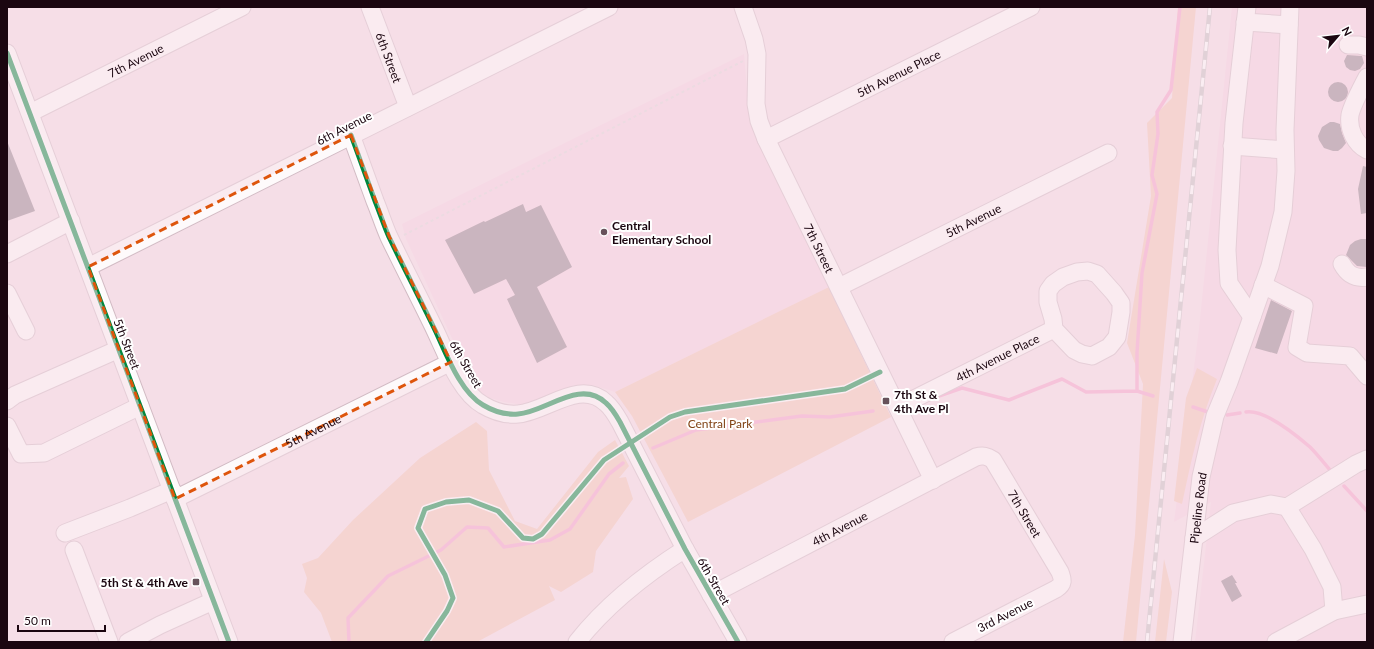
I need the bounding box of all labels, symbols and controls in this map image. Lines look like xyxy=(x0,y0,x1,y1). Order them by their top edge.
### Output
north arrow xyxy=(1318,16,1358,56)
text: N xyxy=(1340,24,1355,38)
street label: 6th Street xyxy=(373,30,406,85)
street label: 7th Avenue xyxy=(105,40,166,80)
street label: 5th Avenue Place xyxy=(854,46,943,100)
street label: 6th Avenue xyxy=(314,108,374,148)
street label: 5th Avenue xyxy=(943,200,1004,240)
place label: Central Elementary School xyxy=(612,218,711,247)
street label: 7th Street xyxy=(801,221,838,276)
marker: Central Elementary School xyxy=(599,227,609,237)
street label: 5th Street xyxy=(111,317,144,372)
street label: 4th Avenue Place xyxy=(953,330,1042,385)
street label: 6th Street xyxy=(446,337,486,391)
place label: 7th St & 4th Ave Pl xyxy=(894,387,948,416)
marker: 7th St & 4th Ave Pl xyxy=(881,396,891,406)
street label: 5th Avenue xyxy=(283,410,343,451)
park label: Central Park xyxy=(688,416,753,431)
street label: Pipeline Road xyxy=(1186,471,1209,544)
street label: 7th Street xyxy=(1005,487,1045,540)
street label: 4th Avenue xyxy=(809,507,870,549)
street label: 6th Street xyxy=(694,554,734,608)
place label: 5th St & 4th Ave xyxy=(101,575,189,590)
marker: 5th St & 4th Ave xyxy=(191,577,201,587)
street label: 3rd Avenue xyxy=(975,595,1035,635)
scale bar xyxy=(18,607,105,633)
text: 50 m xyxy=(24,613,51,628)

